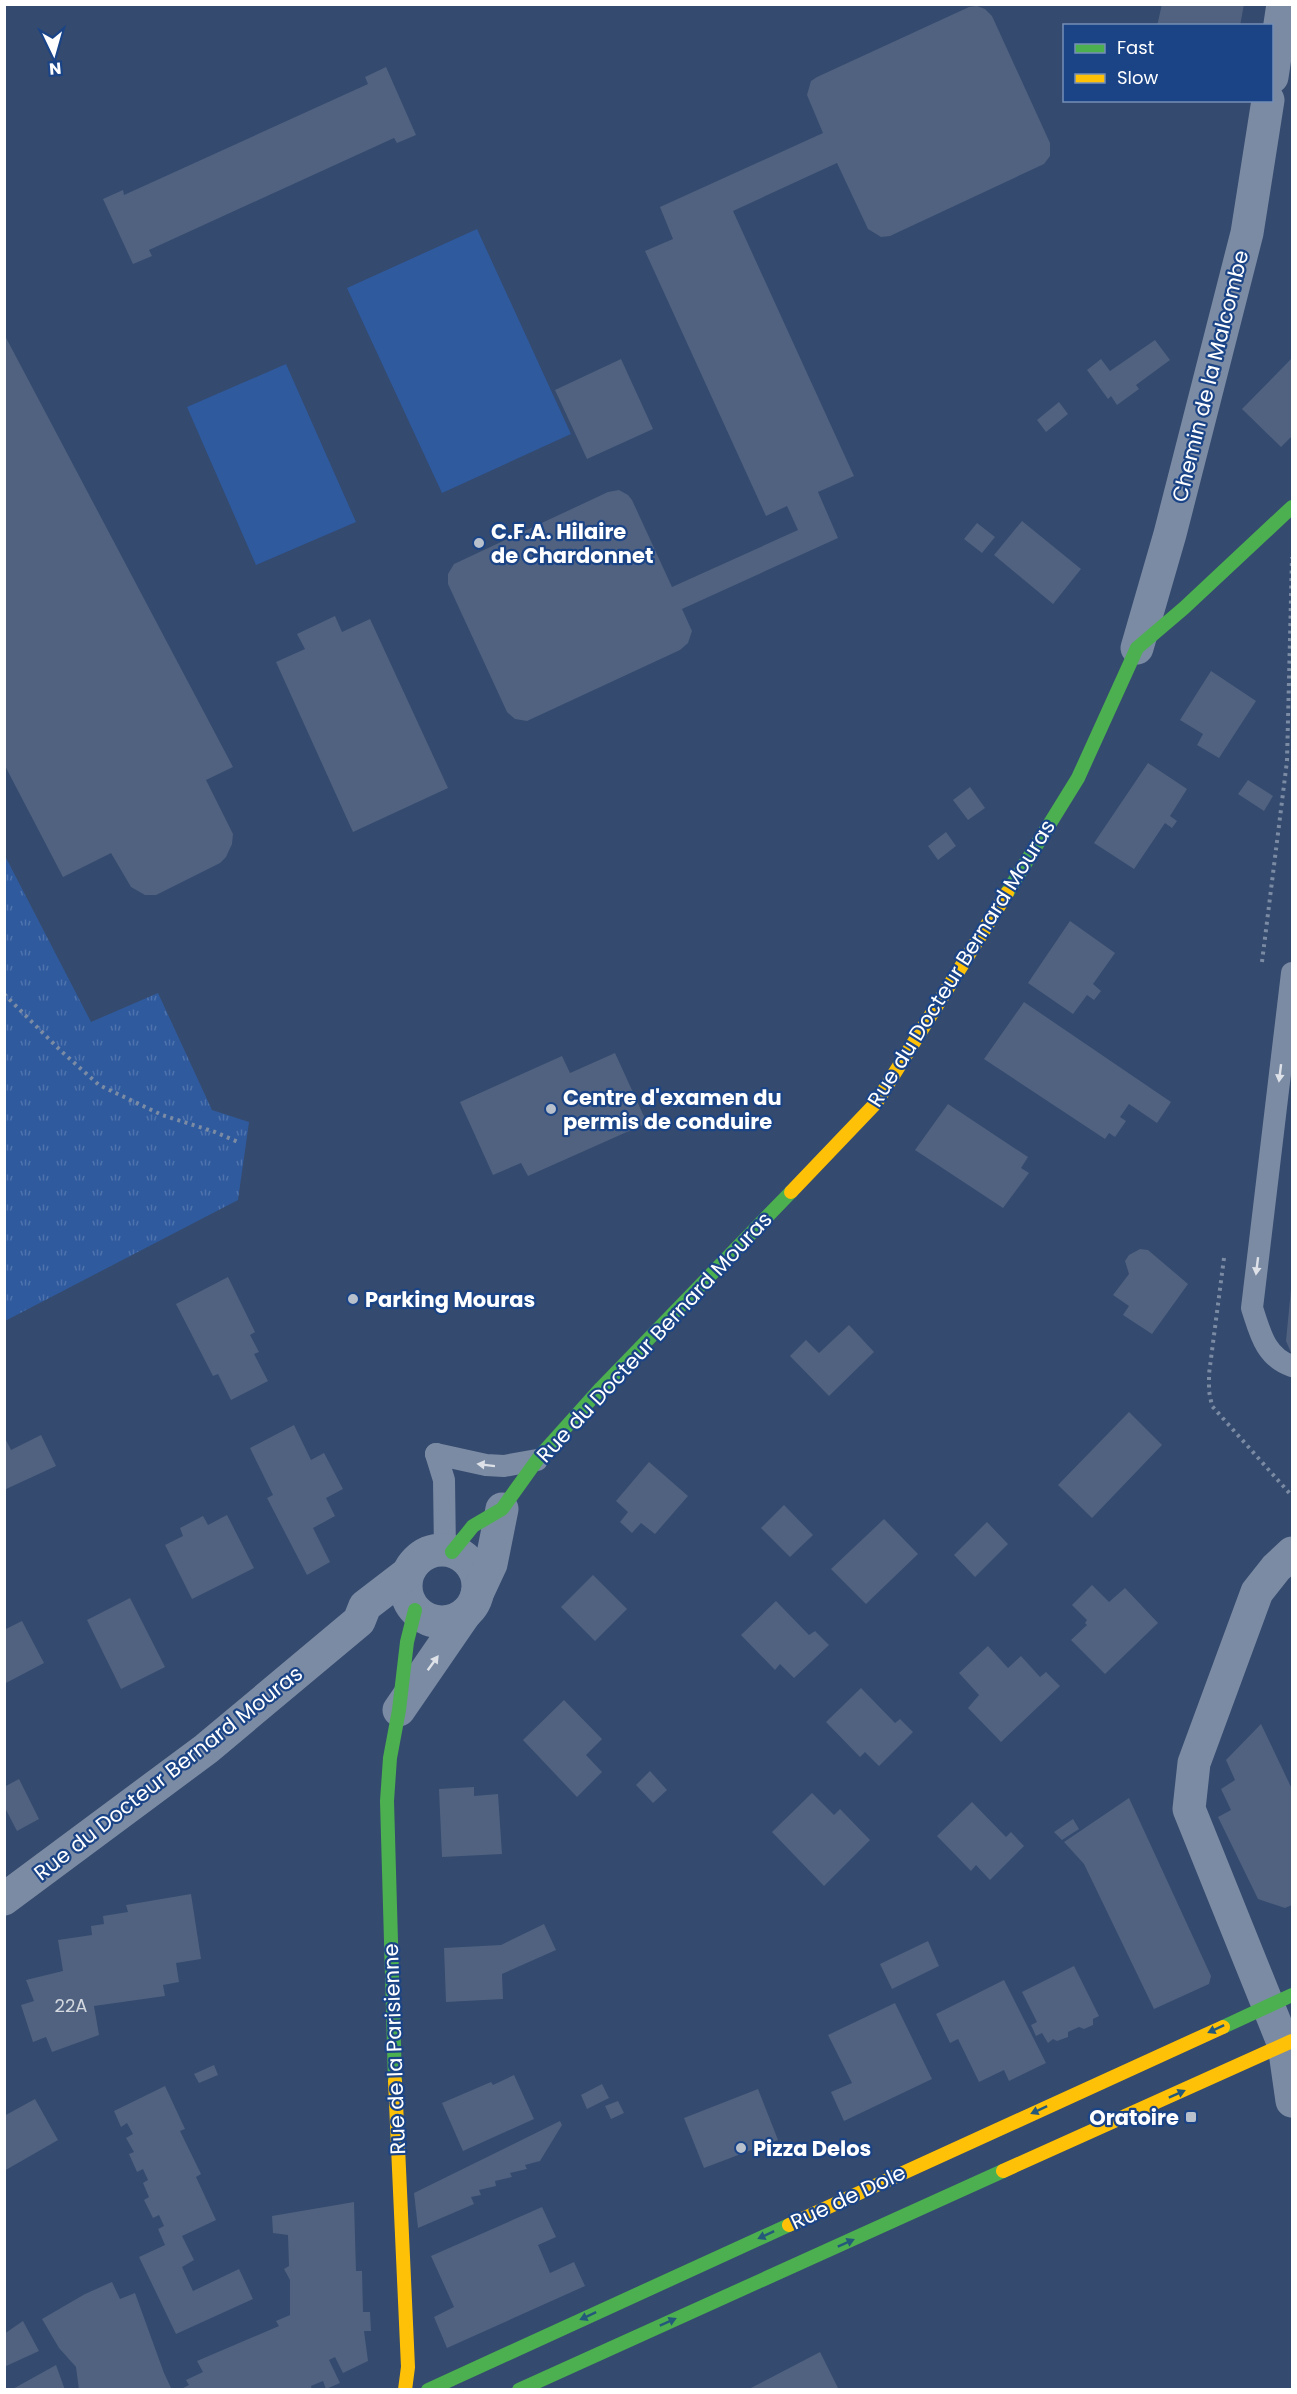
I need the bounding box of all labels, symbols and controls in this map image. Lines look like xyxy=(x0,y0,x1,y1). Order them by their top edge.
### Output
north arrow xyxy=(24,24,84,84)
legend xyxy=(1063,24,1273,102)
text: Fast xyxy=(1117,35,1154,60)
text: N xyxy=(48,56,62,80)
text: Slow xyxy=(1117,65,1159,90)
street label: Chemin de la Malcombe xyxy=(1165,247,1255,505)
place label: C.F.A. Hilaire de Chardonnet xyxy=(491,517,653,570)
marker: C.F.A. Hilaire de Chardonnet xyxy=(472,536,486,550)
street label: Rue du Docteur Bernard Mouras xyxy=(860,814,1062,1112)
one-way arrow xyxy=(1276,1063,1285,1082)
place label: Centre d'examen du permis de conduire xyxy=(563,1083,782,1136)
marker: Centre d'examen du permis de conduire xyxy=(544,1102,558,1116)
street label: Rue du Docteur Bernard Mouras xyxy=(530,1205,778,1469)
one-way arrow xyxy=(1252,1257,1261,1276)
place label: Parking Mouras xyxy=(365,1285,535,1314)
marker: Parking Mouras xyxy=(346,1292,360,1306)
one-way arrow xyxy=(477,1460,496,1469)
one-way arrow xyxy=(427,1655,439,1671)
street label: Rue du Docteur Bernard Mouras xyxy=(28,1659,308,1887)
street label: Rue de la Parisienne xyxy=(376,1943,412,2155)
house number: 22A xyxy=(55,1993,87,2018)
one-way arrow xyxy=(1207,2025,1225,2035)
one-way arrow xyxy=(1168,2089,1185,2098)
place label: Oratoire xyxy=(1089,2103,1179,2132)
one-way arrow xyxy=(1030,2106,1047,2115)
marker: Oratoire xyxy=(1184,2110,1198,2124)
place label: Pizza Delos xyxy=(753,2134,871,2163)
marker: Pizza Delos xyxy=(734,2141,748,2155)
street label: Rue de Dole xyxy=(786,2158,910,2236)
one-way arrow xyxy=(757,2230,774,2239)
one-way arrow xyxy=(837,2238,854,2247)
one-way arrow xyxy=(580,2311,597,2320)
one-way arrow xyxy=(659,2318,676,2327)

